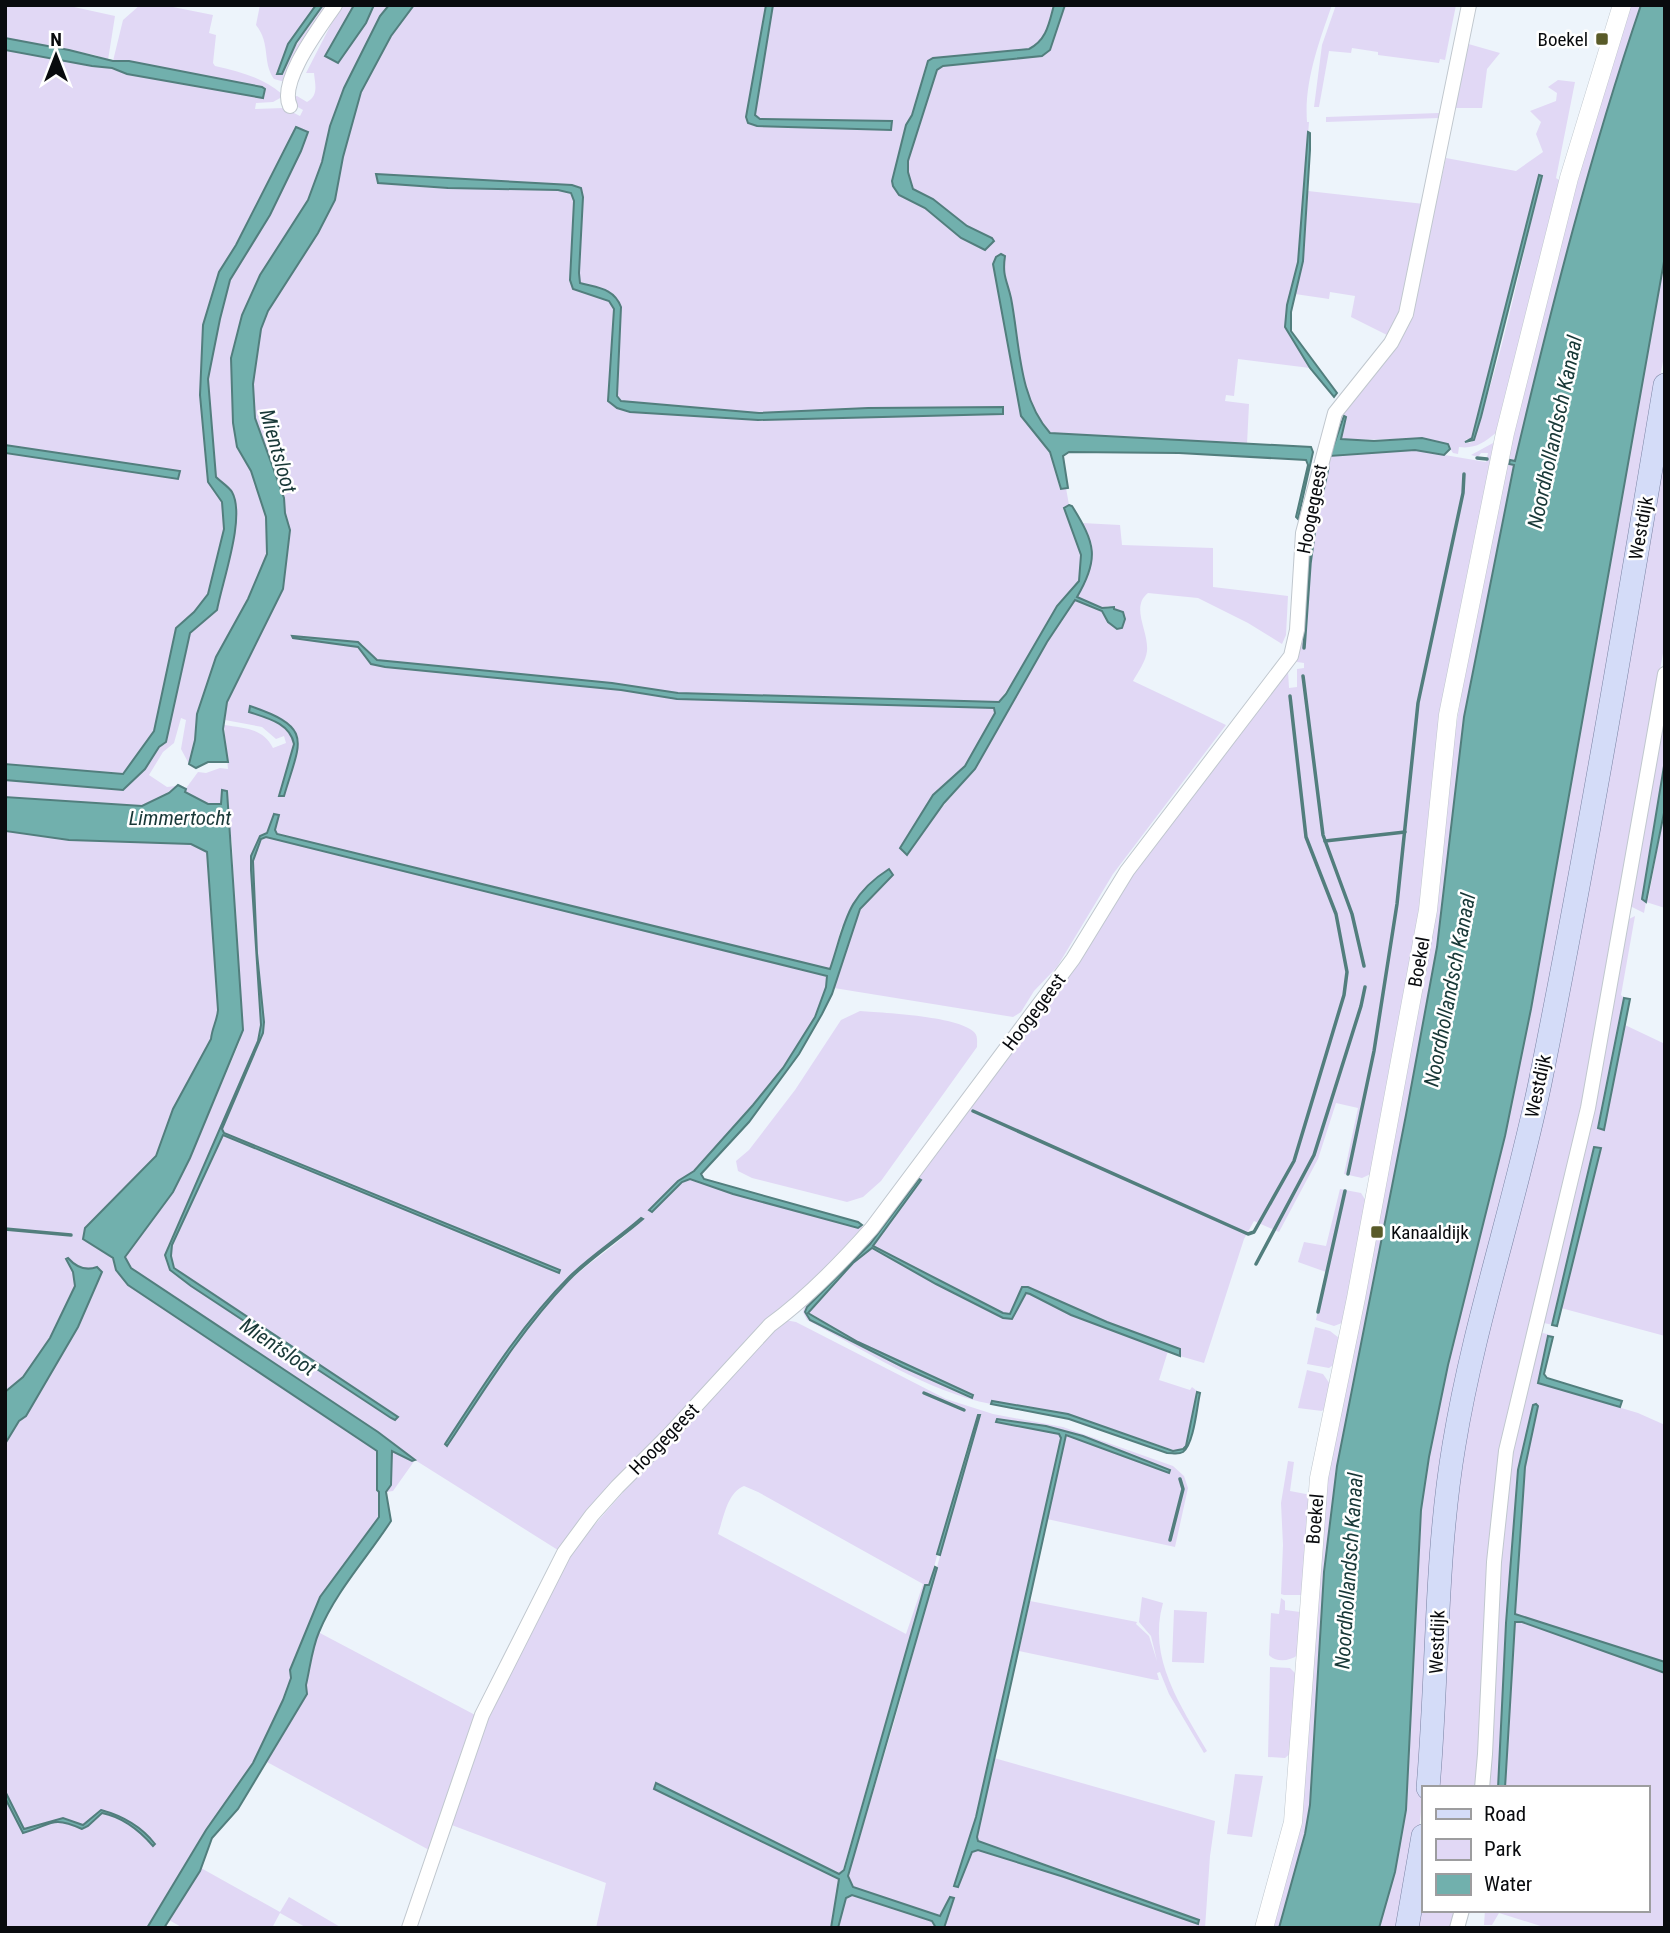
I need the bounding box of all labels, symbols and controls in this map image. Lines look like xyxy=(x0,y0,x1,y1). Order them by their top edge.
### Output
north arrow xyxy=(21,21,91,91)
text: N xyxy=(50,28,62,51)
place label: Boekel xyxy=(1538,28,1588,51)
marker: Boekel xyxy=(1594,31,1610,47)
water label: Noordhollandsch Kanaal xyxy=(1523,333,1587,531)
water label: Mientsloot xyxy=(255,406,302,497)
street label: Hoogegeest xyxy=(1292,462,1332,556)
street label: Westdijk xyxy=(1624,494,1658,562)
water label: Limmertocht xyxy=(129,806,232,830)
water label: Noordhollandsch Kanaal xyxy=(1419,891,1481,1089)
street label: Boekel xyxy=(1403,935,1435,989)
street label: Hoogegeest xyxy=(998,969,1070,1055)
street label: Westdijk xyxy=(1520,1052,1556,1120)
place label: Kanaaldijk xyxy=(1391,1221,1469,1244)
marker: Kanaaldijk xyxy=(1369,1224,1385,1240)
water label: Mientsloot xyxy=(236,1313,321,1382)
street label: Hoogegeest xyxy=(624,1398,704,1480)
water label: Noordhollandsch Kanaal xyxy=(1330,1472,1368,1670)
street label: Boekel xyxy=(1301,1493,1329,1545)
street label: Westdijk xyxy=(1424,1609,1450,1674)
legend xyxy=(1422,1786,1649,1912)
text: Road xyxy=(1484,1802,1526,1826)
text: Park xyxy=(1484,1837,1522,1861)
text: Water xyxy=(1484,1872,1532,1896)

